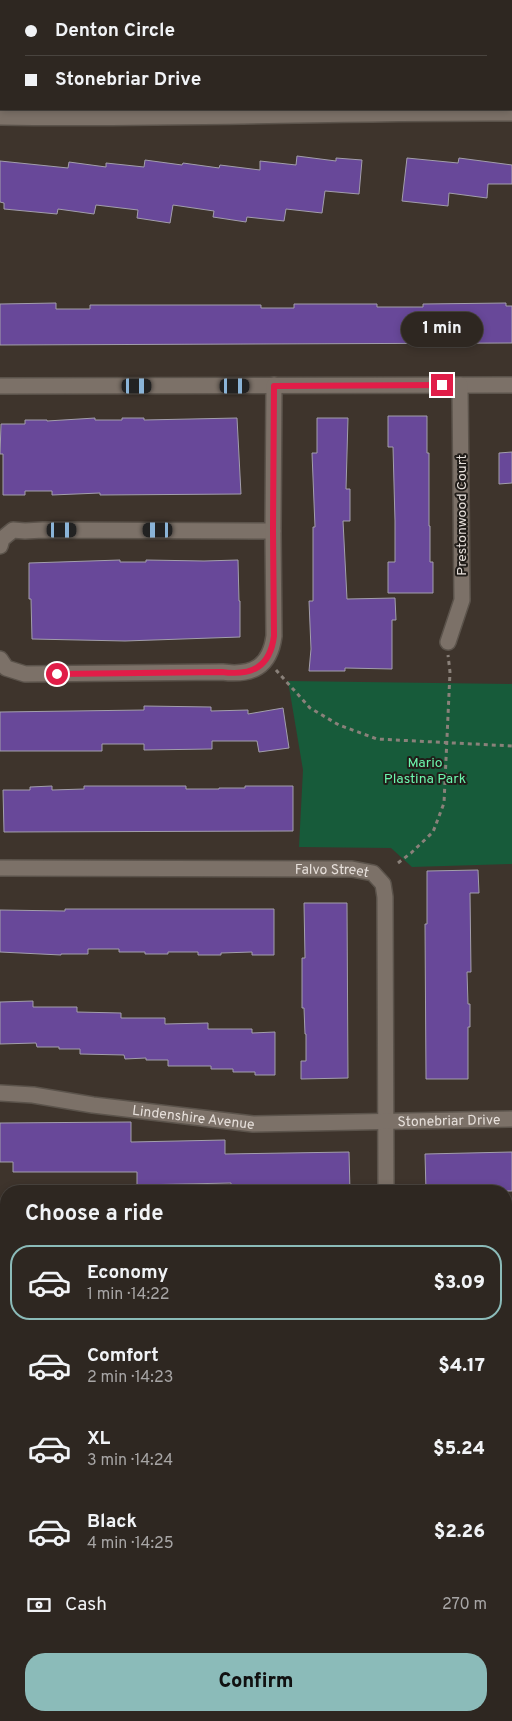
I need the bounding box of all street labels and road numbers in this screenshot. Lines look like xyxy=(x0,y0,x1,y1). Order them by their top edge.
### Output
street label: Prestonwood Court xyxy=(454,454,471,576)
street label: Falvo Street xyxy=(295,862,370,882)
street label: Lindenshire Avenue xyxy=(131,1103,255,1134)
street label: Stonebriar Drive xyxy=(397,1112,501,1131)

